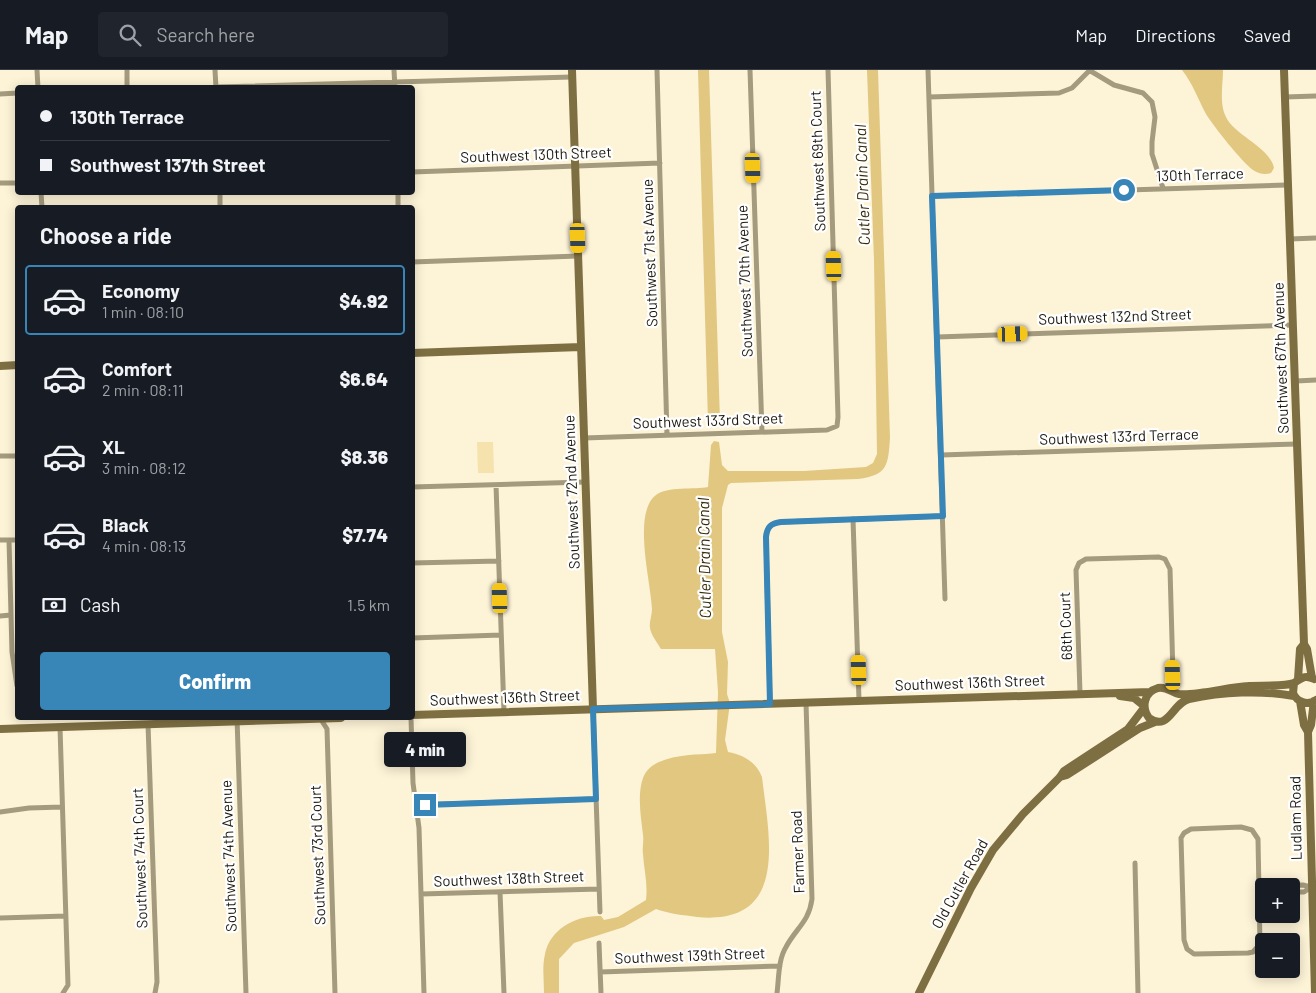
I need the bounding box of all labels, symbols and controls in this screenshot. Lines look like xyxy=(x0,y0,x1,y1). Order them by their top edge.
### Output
search box xyxy=(98,12,448,57)
text: Map xyxy=(25,20,68,49)
icon: search xyxy=(116,21,144,49)
text: Search here xyxy=(156,23,255,46)
text: Map xyxy=(1075,24,1107,46)
text: Directions xyxy=(1135,24,1216,46)
text: Saved xyxy=(1244,24,1291,46)
street label: Southwest 69th Court xyxy=(806,90,828,232)
text: 130th Terrace xyxy=(70,105,184,128)
water label: Cutler Drain Canal xyxy=(850,124,873,246)
street label: Southwest 130th Street xyxy=(460,142,612,166)
text: Southwest 137th Street xyxy=(70,153,266,176)
car xyxy=(744,153,761,183)
street label: 130th Terrace xyxy=(1156,163,1244,185)
street label: Southwest 71st Avenue xyxy=(637,179,661,327)
route start xyxy=(1113,179,1135,201)
street label: Southwest 70th Avenue xyxy=(732,205,756,357)
text: Choose a ride xyxy=(40,222,172,248)
car xyxy=(569,223,586,253)
car xyxy=(825,251,842,281)
icon: car xyxy=(42,278,87,323)
text: Economy xyxy=(102,279,180,302)
street label: Southwest 67th Avenue xyxy=(1268,282,1292,434)
text: $4.92 xyxy=(339,289,388,312)
text: 1 min · 08:10 xyxy=(102,302,184,321)
street label: Southwest 132nd Street xyxy=(1038,304,1192,328)
car xyxy=(997,326,1028,342)
icon: car xyxy=(42,356,87,401)
text: Comfort xyxy=(102,357,172,380)
text: $6.64 xyxy=(339,367,388,390)
text: 2 min · 08:11 xyxy=(102,380,184,399)
street label: Southwest 133rd Street xyxy=(632,408,784,432)
street label: Southwest 72nd Avenue xyxy=(559,415,583,570)
street label: Southwest 133rd Terrace xyxy=(1039,424,1199,448)
icon: car xyxy=(42,434,87,479)
text: XL xyxy=(102,435,125,458)
text: $8.36 xyxy=(341,445,388,468)
text: 3 min · 08:12 xyxy=(102,458,186,477)
water label: Cutler Drain Canal xyxy=(693,497,714,619)
icon: car xyxy=(42,512,87,557)
text: Black xyxy=(102,513,149,536)
text: $7.74 xyxy=(342,523,388,546)
text: 4 min · 08:13 xyxy=(102,536,186,555)
car xyxy=(491,583,508,613)
icon: cash xyxy=(40,591,68,619)
street label: 68th Court xyxy=(1055,591,1075,661)
text: Cash xyxy=(80,593,121,616)
text: 1.5 km xyxy=(347,595,390,614)
button: Confirm xyxy=(40,652,390,710)
car xyxy=(850,655,867,685)
car xyxy=(1164,660,1181,690)
street label: Southwest 136th Street xyxy=(894,670,1046,694)
street label: Southwest 136th Street xyxy=(429,685,581,709)
callout: 4 min xyxy=(384,732,466,768)
text: 4 min xyxy=(405,740,445,759)
street label: Ludlam Road xyxy=(1285,776,1305,860)
street label: Southwest 74th Avenue xyxy=(216,780,240,932)
street label: Southwest 73rd Court xyxy=(306,785,328,925)
street label: Southwest 74th Court xyxy=(128,787,150,929)
route end xyxy=(414,794,436,816)
street label: Farmer Road xyxy=(787,810,807,894)
street label: Old Cutler Road xyxy=(927,836,991,931)
street label: Southwest 138th Street xyxy=(433,866,585,890)
map controls xyxy=(1255,878,1300,978)
button: + xyxy=(1255,878,1300,923)
button: − xyxy=(1255,933,1300,978)
street label: Southwest 139th Street xyxy=(614,943,766,967)

